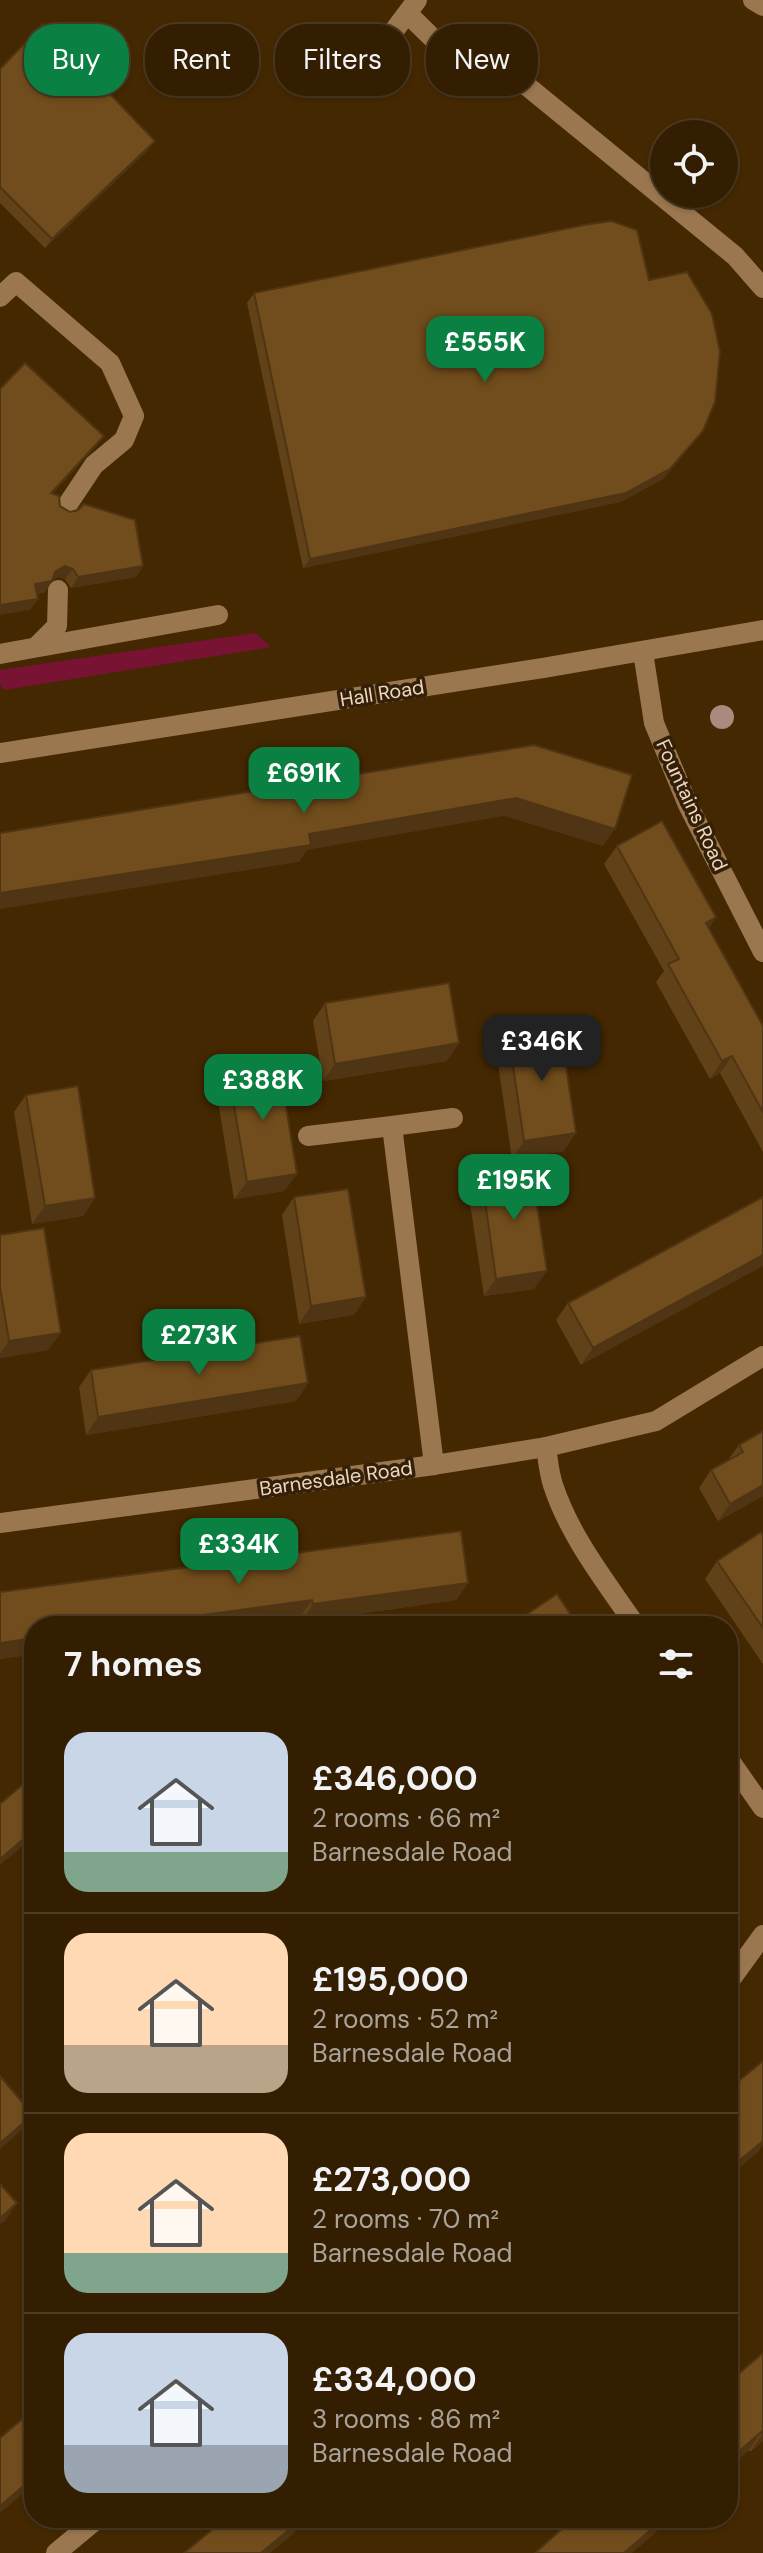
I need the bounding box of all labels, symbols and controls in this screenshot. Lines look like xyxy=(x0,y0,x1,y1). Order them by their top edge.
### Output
chip: Buy xyxy=(24,24,129,96)
chip: Rent xyxy=(145,24,259,96)
chip: Filters xyxy=(275,24,410,96)
chip: New xyxy=(426,24,538,96)
map controls xyxy=(650,120,738,208)
button: locate xyxy=(650,120,738,208)
pin: £555K xyxy=(429,316,541,384)
text: £555K xyxy=(444,325,526,359)
street label: Hall Road xyxy=(338,673,426,713)
street label: Fountains Road xyxy=(650,735,734,875)
pin: £691K xyxy=(248,747,360,815)
text: £691K xyxy=(266,756,342,790)
pin: £346K xyxy=(486,1015,598,1083)
text: £346K xyxy=(501,1024,583,1058)
pin: £388K xyxy=(207,1054,319,1122)
text: £388K xyxy=(222,1063,304,1097)
pin: £195K xyxy=(458,1154,570,1222)
text: £195K xyxy=(476,1163,552,1197)
pin: £273K xyxy=(143,1309,255,1377)
text: £273K xyxy=(160,1318,238,1352)
street label: Barnesdale Road xyxy=(258,1454,414,1502)
pin: £334K xyxy=(183,1518,295,1586)
text: £334K xyxy=(198,1527,280,1561)
text: 7 homes xyxy=(64,1642,203,1687)
icon: filters xyxy=(654,1642,698,1686)
text: £346,000 xyxy=(312,1756,478,1801)
icon: home xyxy=(128,1764,224,1860)
text: 2 rooms · 66 m² xyxy=(312,1801,500,1835)
text: Barnesdale Road xyxy=(312,1835,513,1869)
text: £195,000 xyxy=(312,1957,469,2002)
icon: home xyxy=(128,1965,224,2061)
text: 2 rooms · 52 m² xyxy=(312,2002,498,2036)
text: Barnesdale Road xyxy=(312,2036,513,2070)
text: £273,000 xyxy=(312,2157,471,2202)
icon: home xyxy=(128,2165,224,2261)
text: 2 rooms · 70 m² xyxy=(312,2202,499,2236)
text: Barnesdale Road xyxy=(312,2236,513,2270)
text: £334,000 xyxy=(312,2357,477,2402)
icon: home xyxy=(128,2365,224,2461)
text: 3 rooms · 86 m² xyxy=(312,2402,500,2436)
text: Barnesdale Road xyxy=(312,2436,513,2470)

